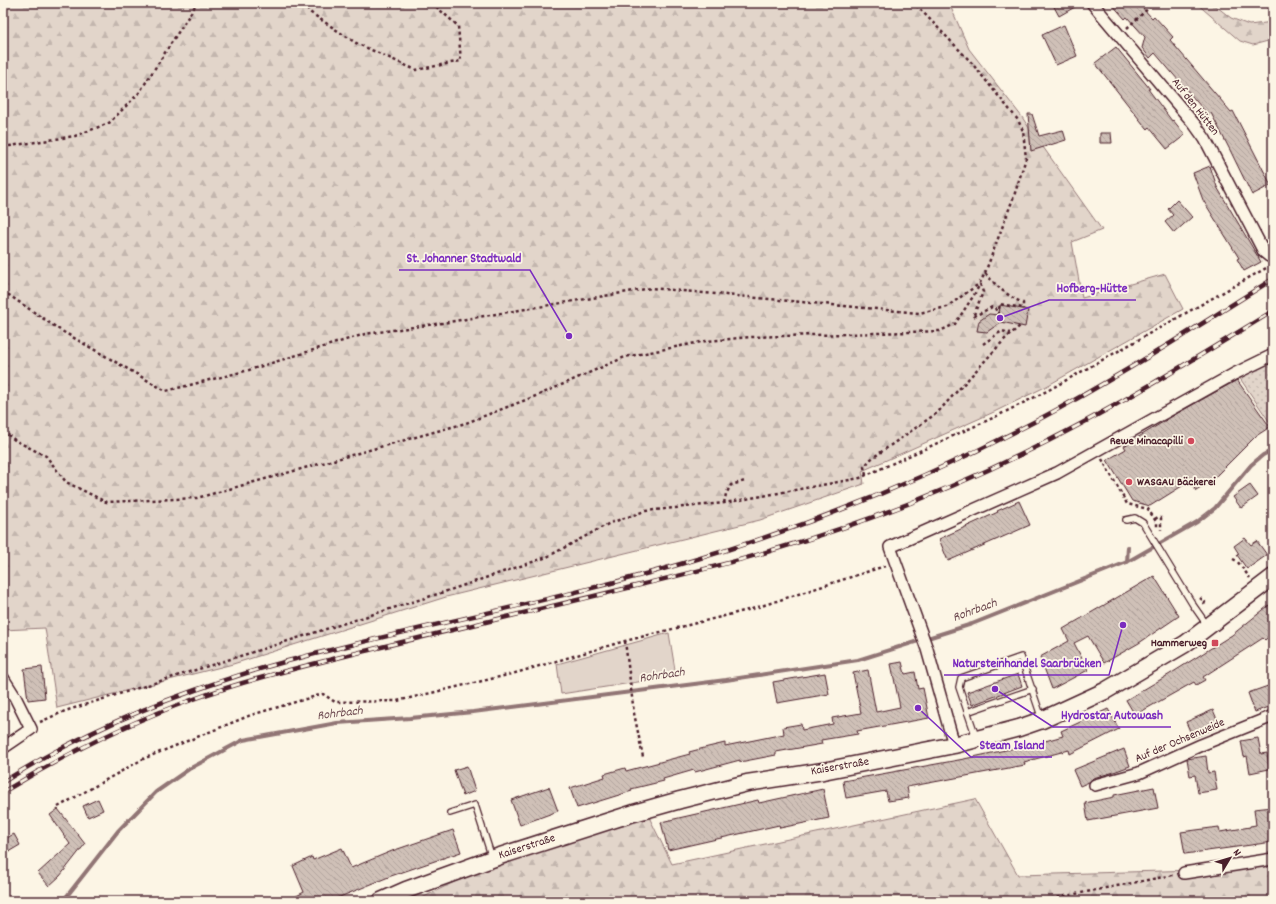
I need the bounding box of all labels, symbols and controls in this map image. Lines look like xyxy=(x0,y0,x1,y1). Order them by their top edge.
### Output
street label: Auf den Hütten xyxy=(1167,75,1223,140)
callout: St. Johanner Stadtwald xyxy=(399,245,530,270)
text: St. Johanner Stadtwald xyxy=(407,250,521,269)
callout: Hofberg-Hütte xyxy=(1049,275,1136,300)
text: Hofberg-Hütte xyxy=(1057,280,1128,299)
place label: Rewe Minacapilli xyxy=(1110,433,1184,450)
marker: Rewe Minacapilli xyxy=(1186,436,1196,446)
place label: WASGAU Bäckerei xyxy=(1137,474,1216,491)
marker: WASGAU Bäckerei xyxy=(1124,477,1134,487)
water label: Rohrbach xyxy=(950,594,1001,628)
place label: Hammerweg xyxy=(1151,635,1207,652)
marker: Hammerweg xyxy=(1210,638,1220,648)
callout: Natursteinhandel Saarbrücken xyxy=(944,650,1109,675)
text: Natursteinhandel Saarbrücken xyxy=(952,655,1102,674)
water label: Rohrbach xyxy=(638,663,687,689)
water label: Rohrbach xyxy=(316,702,365,726)
callout: Hydrostar Autowash xyxy=(1053,702,1171,727)
text: Hydrostar Autowash xyxy=(1061,707,1163,726)
street label: Auf der Ochsenweide xyxy=(1132,714,1228,768)
callout: Steam Island xyxy=(971,732,1052,757)
text: Steam Island xyxy=(979,737,1045,756)
street label: Kaiserstraße xyxy=(810,754,870,780)
street label: Kaiserstraße xyxy=(496,830,558,864)
north arrow xyxy=(1210,838,1250,878)
text: N xyxy=(1228,846,1245,861)

